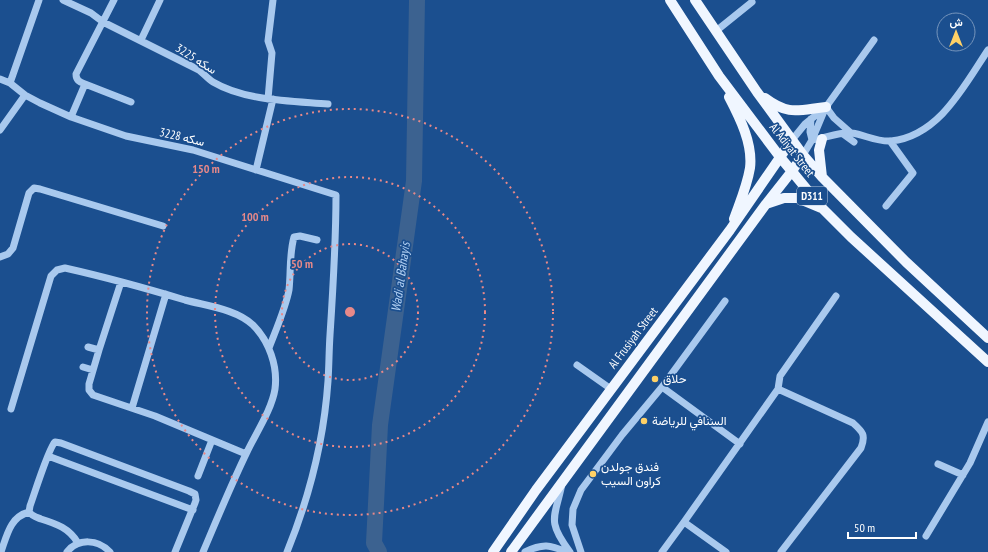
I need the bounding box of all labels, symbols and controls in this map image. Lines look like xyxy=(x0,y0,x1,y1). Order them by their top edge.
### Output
north arrow xyxy=(936,12,976,52)
text: ش xyxy=(949,15,963,29)
street label: سكه 3225 xyxy=(173,40,220,77)
street label: Al Adiyat Street xyxy=(767,120,818,180)
street label: سكه 3228 xyxy=(158,124,206,149)
text: 150 m xyxy=(192,161,220,176)
road number: D311 xyxy=(797,187,827,205)
text: 100 m xyxy=(241,209,269,224)
water label: Wadi al Bahayis xyxy=(387,240,414,313)
text: 50 m xyxy=(291,256,313,271)
street label: Al Frusiyah Street xyxy=(605,303,661,371)
centre of rings xyxy=(343,305,357,319)
place label: حلاق xyxy=(663,371,687,386)
marker: حلاق xyxy=(650,374,660,384)
place label: السنافي للرياضة xyxy=(652,413,726,431)
marker: السنافي للرياضة xyxy=(639,416,649,426)
place label: فندق جولدن كراون السيب xyxy=(601,459,661,489)
marker: فندق جولدن كراون السيب xyxy=(588,469,598,479)
scale bar xyxy=(848,514,916,540)
text: 50 m xyxy=(854,520,875,535)

